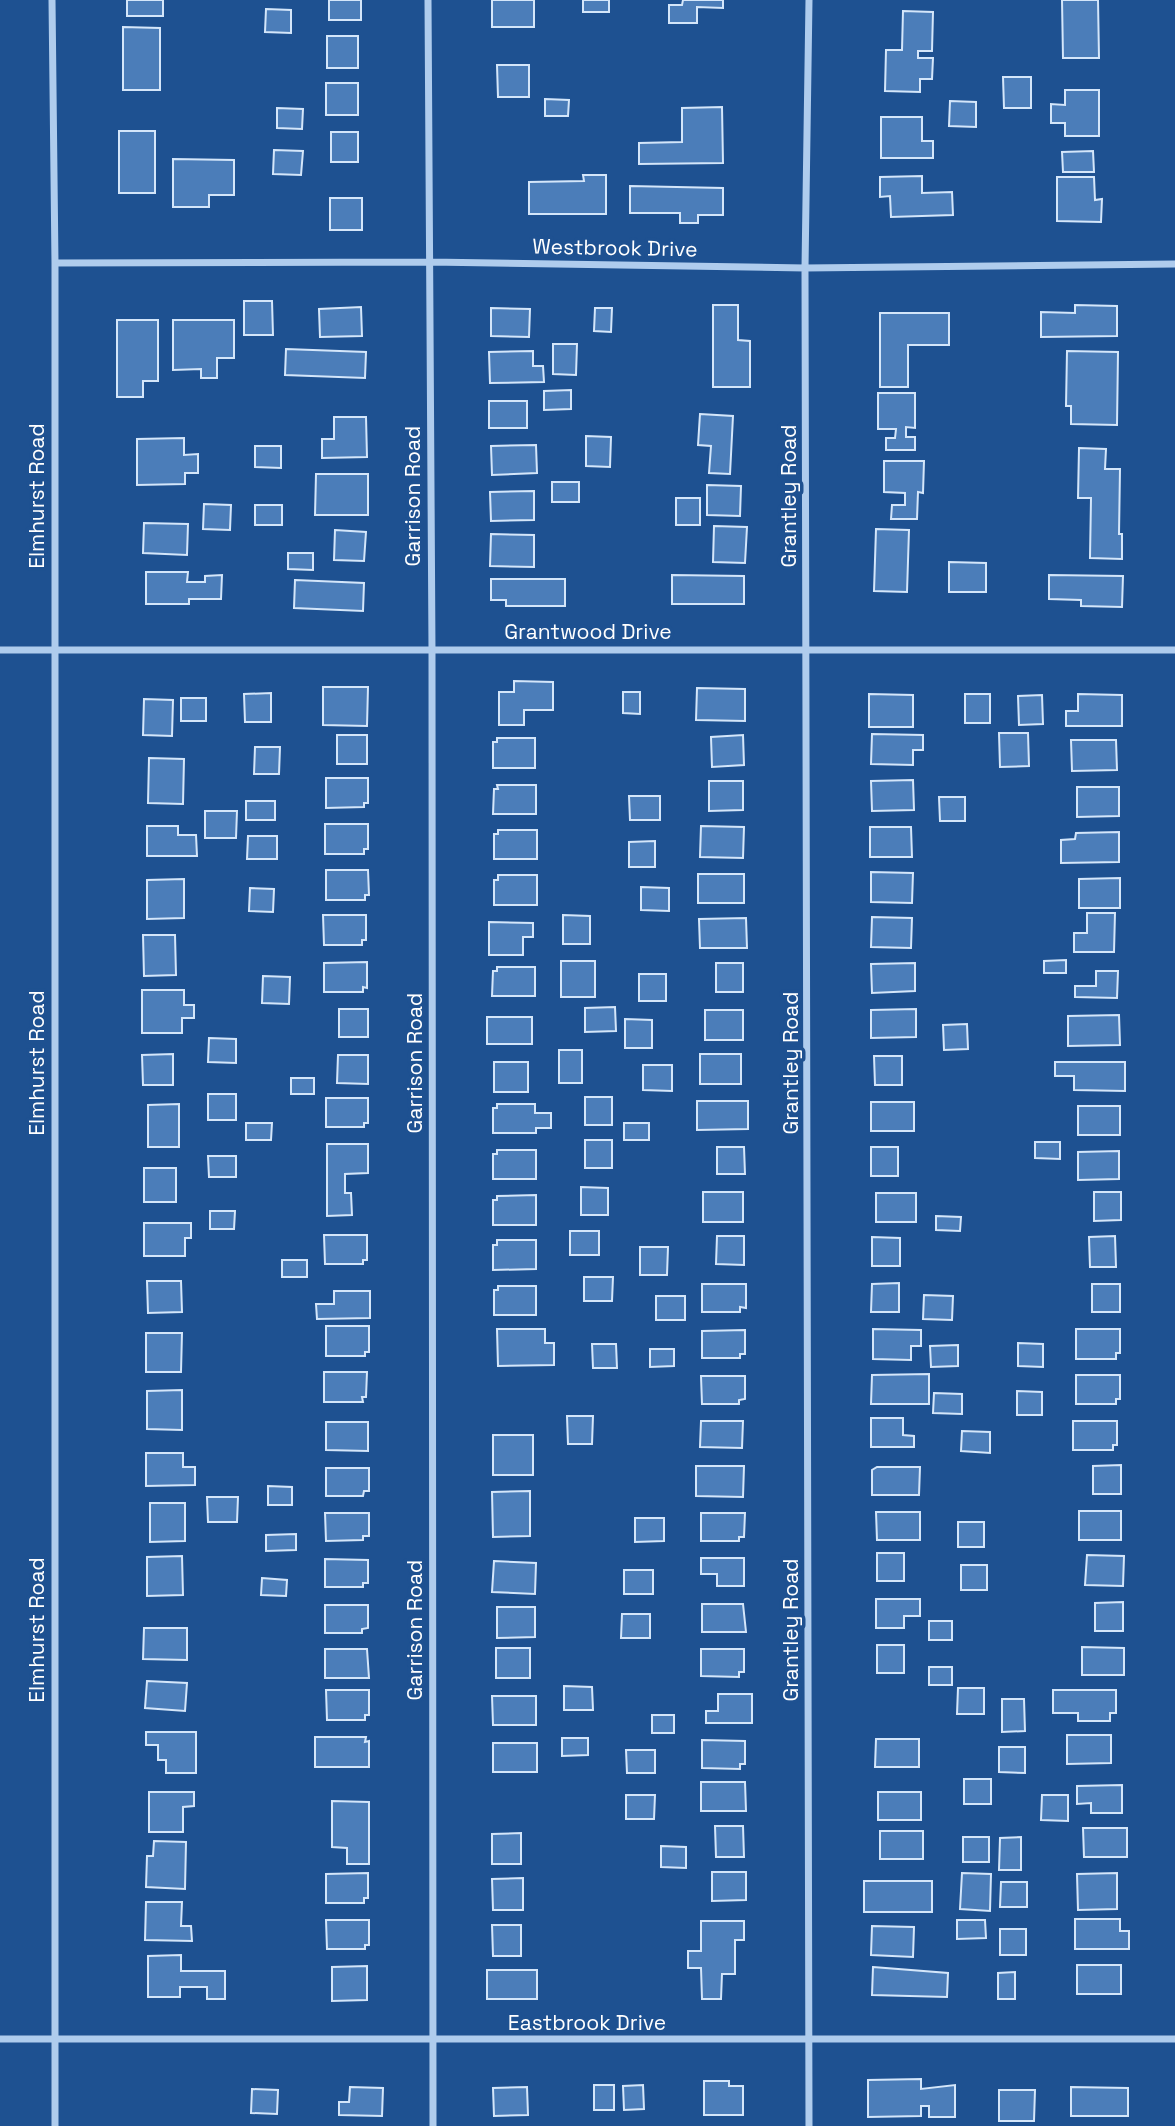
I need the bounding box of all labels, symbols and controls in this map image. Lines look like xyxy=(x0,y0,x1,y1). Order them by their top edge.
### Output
street label: Westbrook Drive xyxy=(532,233,698,262)
street label: Elmhurst Road xyxy=(23,423,50,569)
street label: Grantley Road xyxy=(775,424,802,568)
street label: Garrison Road xyxy=(399,426,426,566)
street label: Grantwood Drive xyxy=(504,618,672,645)
street label: Elmhurst Road xyxy=(23,990,50,1136)
street label: Grantley Road xyxy=(777,991,804,1135)
street label: Garrison Road xyxy=(401,993,428,1133)
street label: Elmhurst Road xyxy=(23,1557,50,1703)
street label: Grantley Road xyxy=(777,1558,804,1702)
street label: Garrison Road xyxy=(401,1560,428,1700)
street label: Eastbrook Drive xyxy=(508,2009,666,2036)

